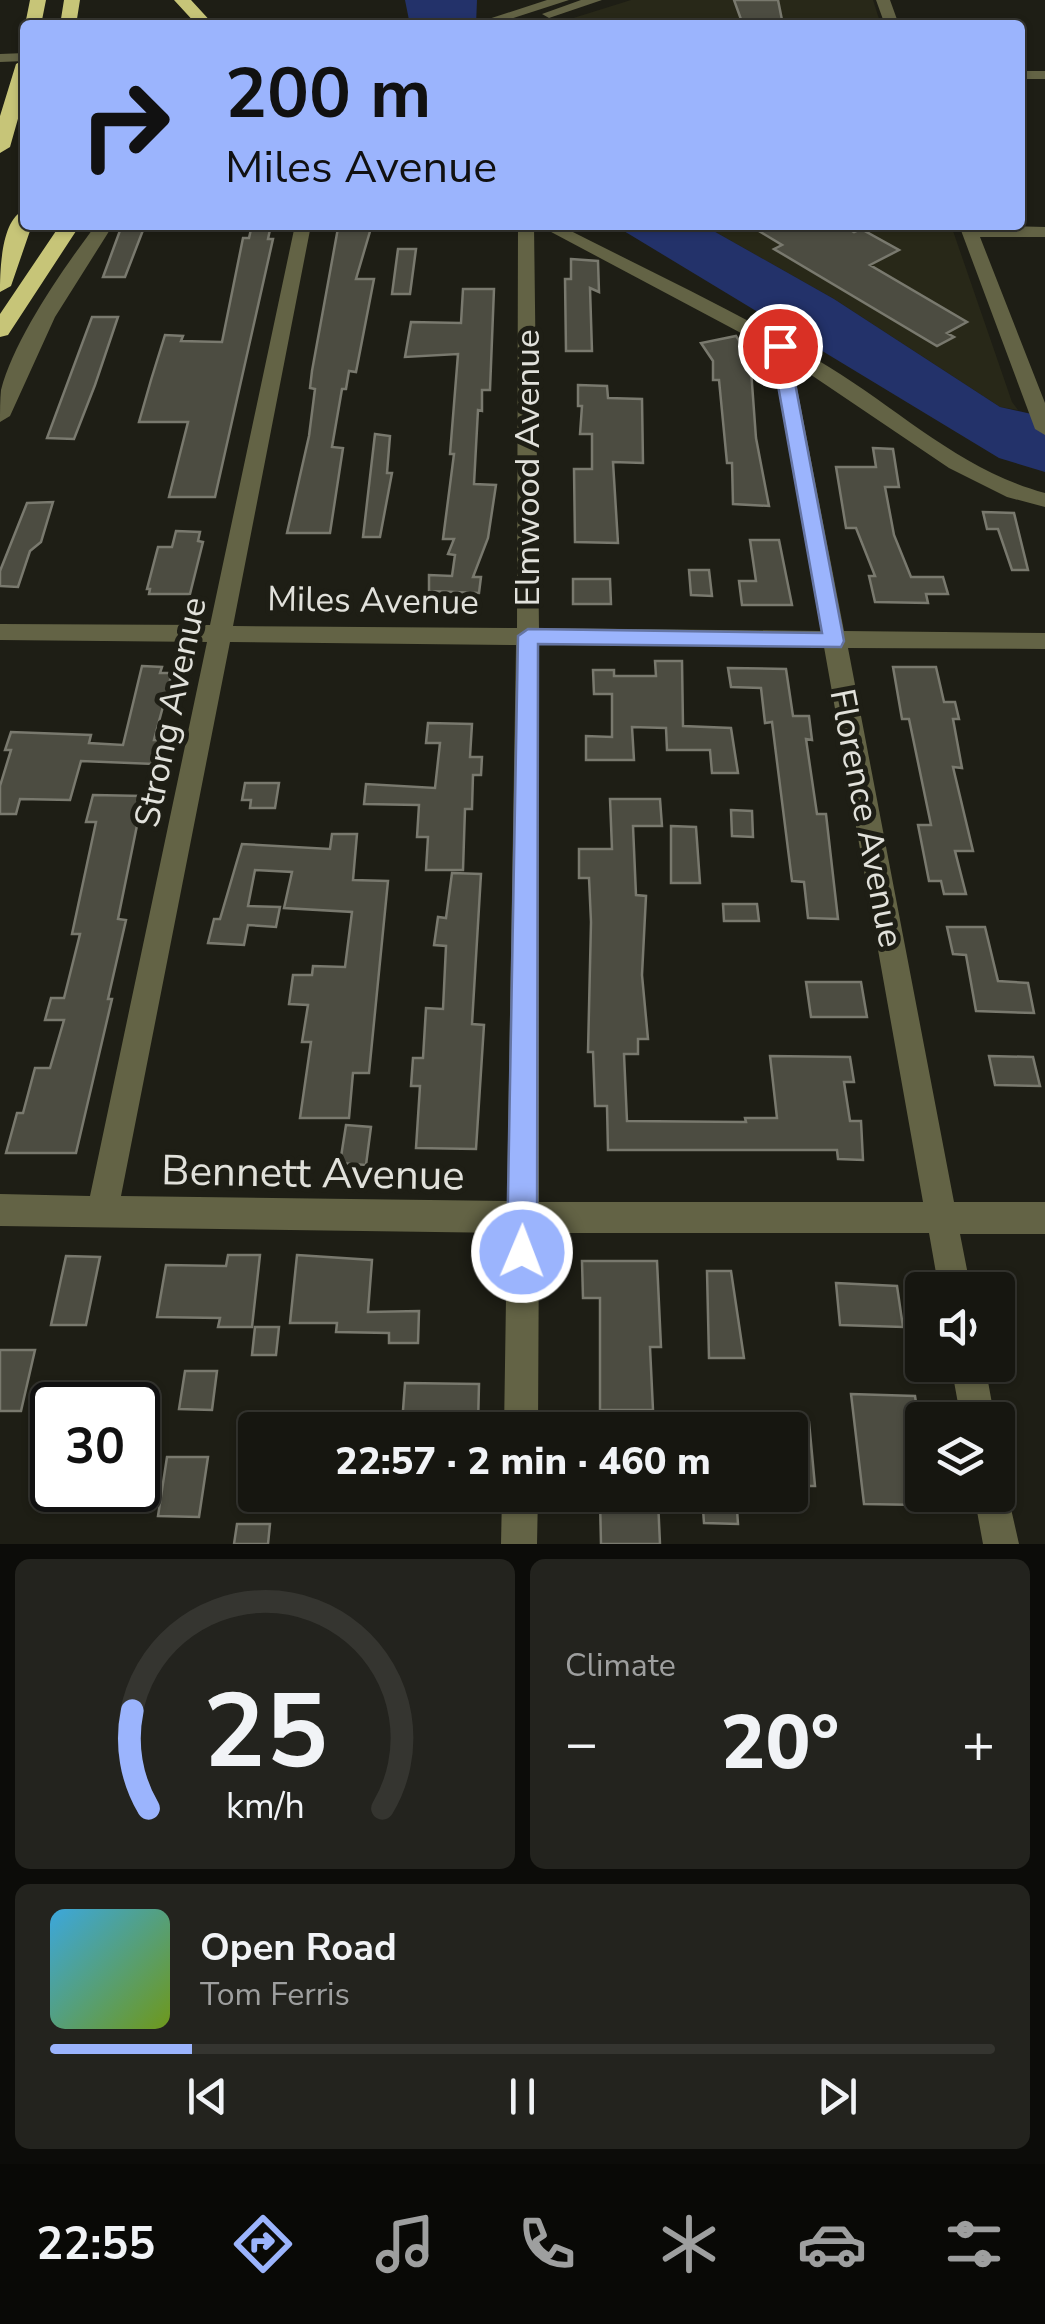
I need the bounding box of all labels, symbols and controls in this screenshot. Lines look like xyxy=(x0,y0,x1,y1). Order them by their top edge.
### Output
text: 200 m xyxy=(225,46,431,142)
icon: right xyxy=(60,60,190,190)
text: Miles Avenue xyxy=(225,137,497,198)
pin xyxy=(738,304,823,389)
icon: arrive xyxy=(753,319,808,374)
street label: Elmwood Avenue xyxy=(504,329,551,607)
street label: Miles Avenue xyxy=(267,575,479,626)
street label: Strong Avenue xyxy=(123,593,218,831)
street label: Florence Avenue xyxy=(818,685,915,951)
street label: Bennett Avenue xyxy=(161,1142,465,1205)
position arrow xyxy=(470,1200,574,1304)
map controls xyxy=(905,1272,1015,1512)
button: sound xyxy=(905,1272,1015,1382)
speed limit sign: 30 xyxy=(30,1382,160,1512)
button: layers xyxy=(905,1402,1015,1512)
text: 22:57 · 2 min · 460 m xyxy=(335,1436,711,1487)
text: Climate xyxy=(565,1644,676,1687)
text: 25 xyxy=(203,1661,327,1803)
text: 20° xyxy=(721,1692,839,1794)
text: − xyxy=(565,1706,598,1781)
text: + xyxy=(962,1706,995,1781)
text: km/h xyxy=(226,1782,304,1831)
text: Open Road xyxy=(200,1922,397,1973)
text: Tom Ferris xyxy=(200,1973,350,2016)
icon: previous xyxy=(180,2069,235,2124)
icon: pause xyxy=(495,2069,550,2124)
icon: next xyxy=(810,2069,865,2124)
icon: directions xyxy=(228,2209,298,2279)
icon: music xyxy=(370,2209,440,2279)
icon: phone xyxy=(512,2209,582,2279)
icon: climate xyxy=(654,2209,724,2279)
icon: car xyxy=(797,2209,867,2279)
icon: filters xyxy=(939,2209,1009,2279)
text: 22:55 xyxy=(36,2214,155,2275)

